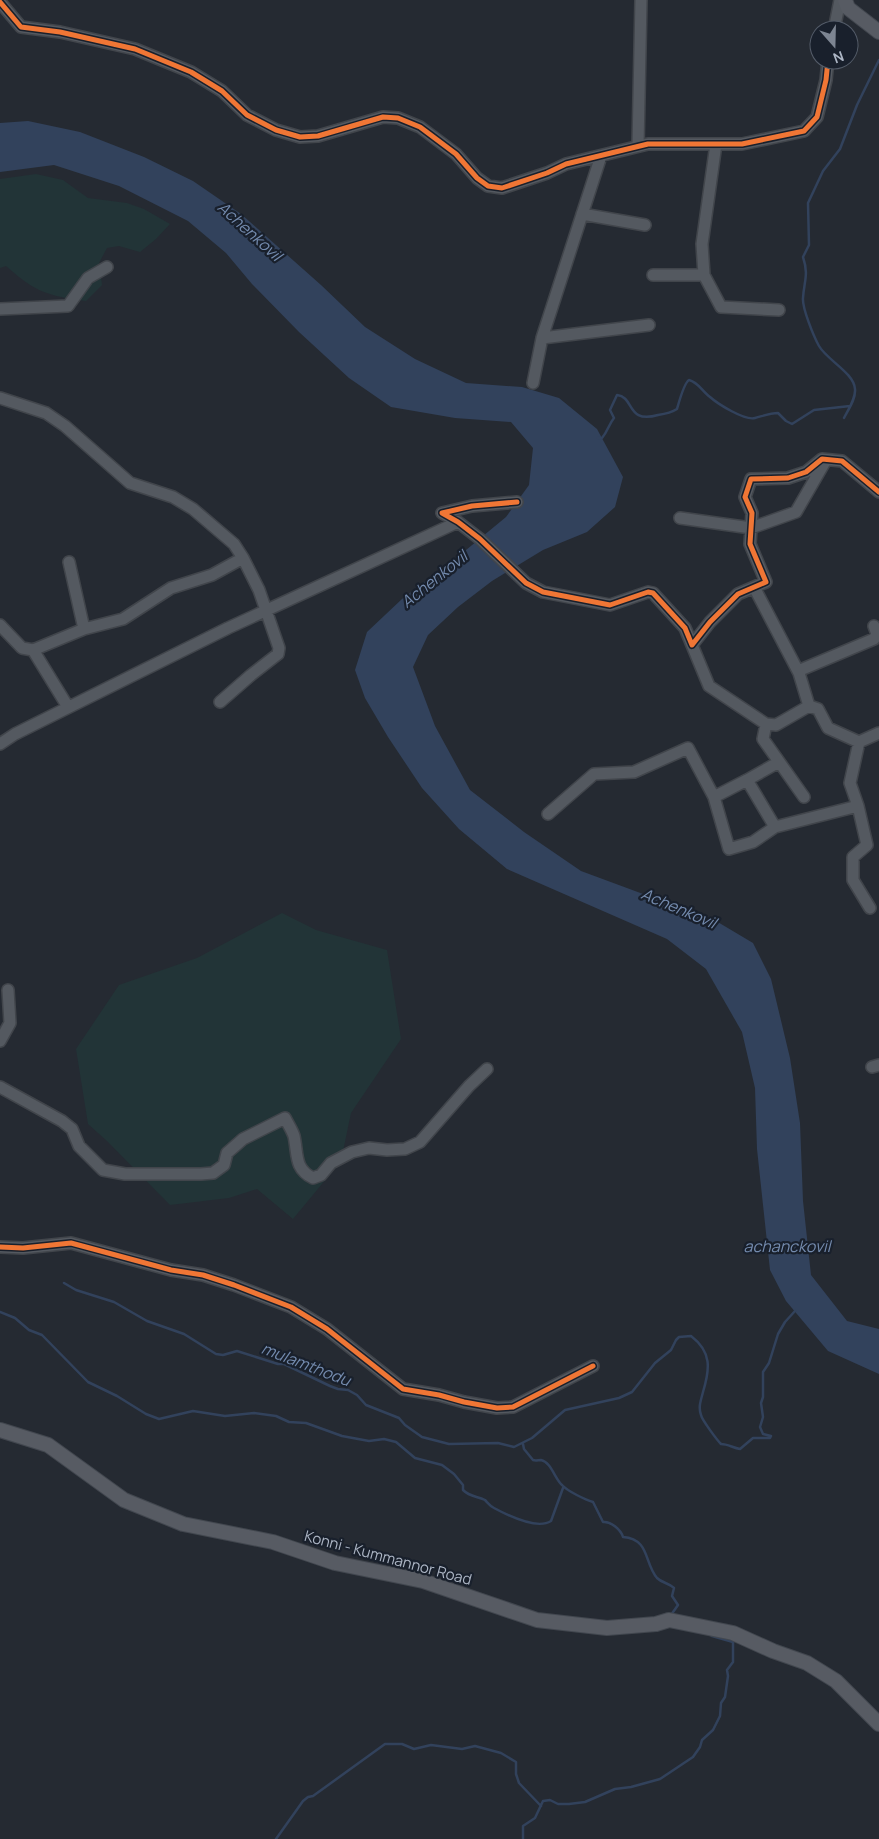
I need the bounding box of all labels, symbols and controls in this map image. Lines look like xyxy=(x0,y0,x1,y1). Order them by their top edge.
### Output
north arrow xyxy=(809,20,859,70)
text: N xyxy=(831,47,847,68)
water label: Achenkovil xyxy=(213,196,289,267)
water label: Achenkovil xyxy=(396,544,474,613)
water label: Achenkovil xyxy=(638,882,722,935)
water label: achanckovil xyxy=(744,1235,833,1257)
water label: mulamthodu xyxy=(258,1337,355,1392)
street label: Konni - Kummannor Road xyxy=(302,1525,474,1590)

